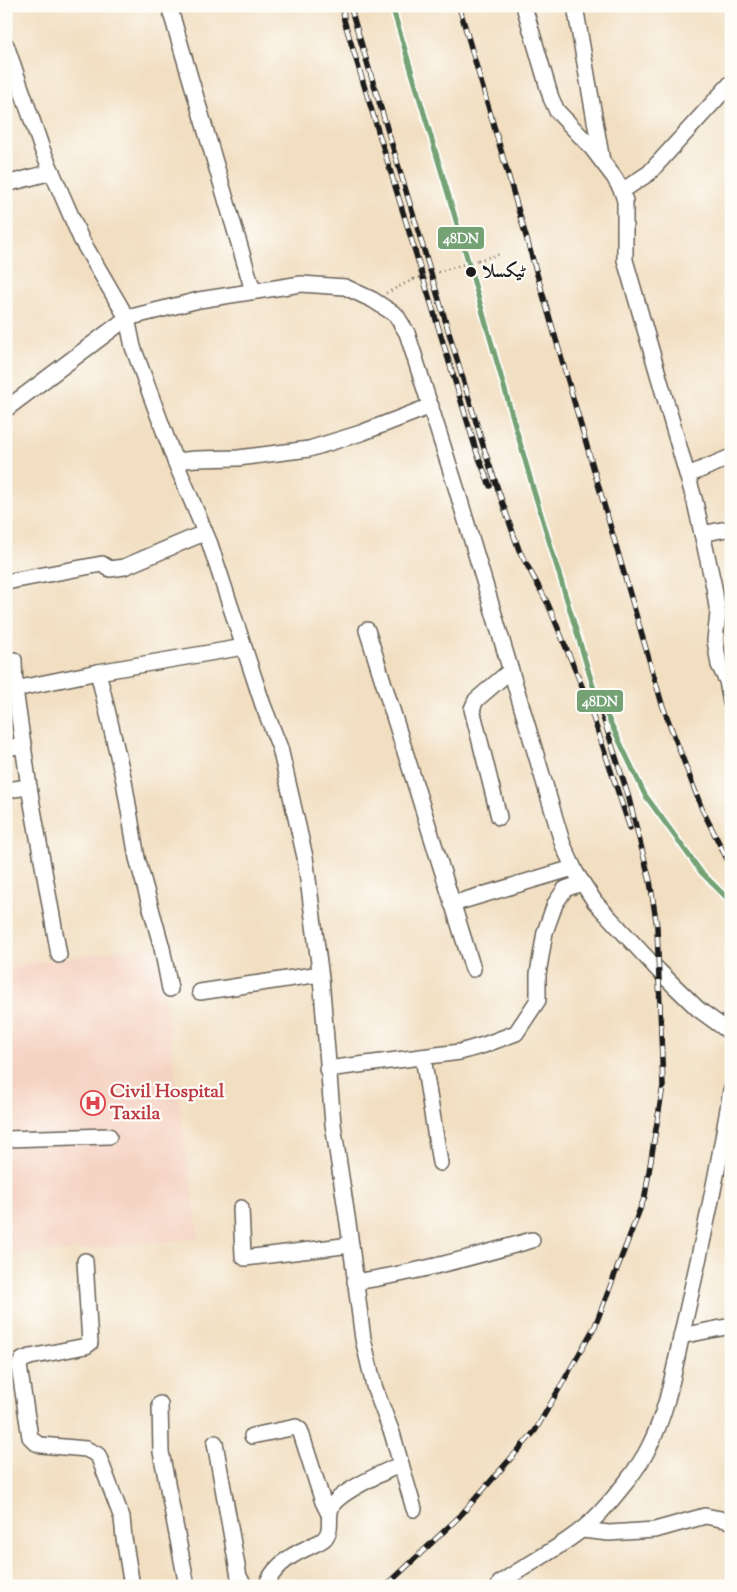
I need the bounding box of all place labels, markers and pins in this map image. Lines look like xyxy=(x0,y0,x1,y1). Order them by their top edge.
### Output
place label: ٹیکسلا xyxy=(482,259,527,286)
marker: ٹیکسلا xyxy=(464,265,478,279)
place label: Civil Hospital Taxila xyxy=(110,1079,225,1128)
hospital icon: Civil Hospital Taxila xyxy=(80,1090,106,1116)

